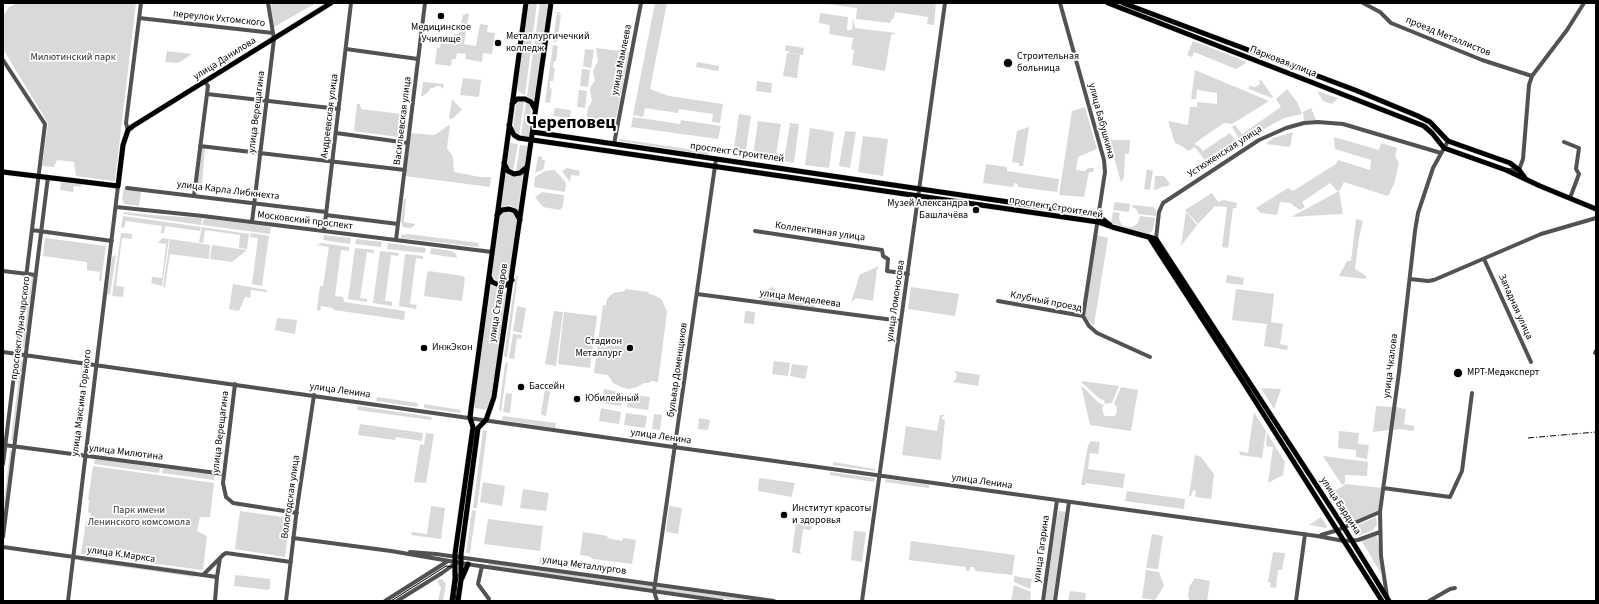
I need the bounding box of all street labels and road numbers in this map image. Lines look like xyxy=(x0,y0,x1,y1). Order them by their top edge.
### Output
street label: переулок Ухтомского xyxy=(172,8,266,30)
street label: проезд Металлистов xyxy=(1404,14,1492,60)
street label: улица Мамлеева xyxy=(609,23,635,97)
street label: улица Данилова xyxy=(191,35,259,83)
street label: Парковая улица xyxy=(1248,44,1318,80)
street label: улица Верещагина xyxy=(246,70,268,154)
street label: Андреевская улица xyxy=(319,73,341,159)
street label: Васильевская улица xyxy=(392,76,414,166)
street label: улица Бабушкина xyxy=(1085,82,1117,160)
street label: Устюженская улица xyxy=(1186,123,1264,181)
street label: проспект Строителей xyxy=(689,140,785,166)
street label: улица Карла Либкнехта xyxy=(176,179,280,203)
street label: проспект Строителей xyxy=(1008,195,1104,221)
street label: Московский проспект xyxy=(256,209,354,233)
street label: Коллективная улица xyxy=(774,220,866,244)
street label: улица Ломоносова xyxy=(884,259,908,343)
street label: улица Сталеваров xyxy=(487,263,511,343)
street label: Западная улица xyxy=(1495,272,1535,342)
street label: проспект Луначарского xyxy=(9,276,33,380)
street label: улица Менделеева xyxy=(759,287,841,311)
street label: Клубный проезд xyxy=(1009,289,1083,315)
street label: бульвар Доменщиков xyxy=(665,322,691,418)
street label: улица Чкалова xyxy=(1381,333,1401,399)
street label: улица Максима Горького xyxy=(69,349,95,457)
street label: улица Ленина xyxy=(309,381,371,401)
street label: улица Верещагина xyxy=(210,390,232,474)
street label: улица Ленина xyxy=(630,427,692,447)
street label: улица Милютина xyxy=(88,443,164,463)
street label: Вологодская улица xyxy=(279,454,303,540)
street label: улица Ленина xyxy=(951,472,1013,492)
street label: улица Бардина xyxy=(1317,475,1363,537)
street label: улица Гагарина xyxy=(1031,515,1053,583)
street label: улица К.Маркса xyxy=(86,544,156,566)
street label: улица Металлургов xyxy=(541,554,627,578)

